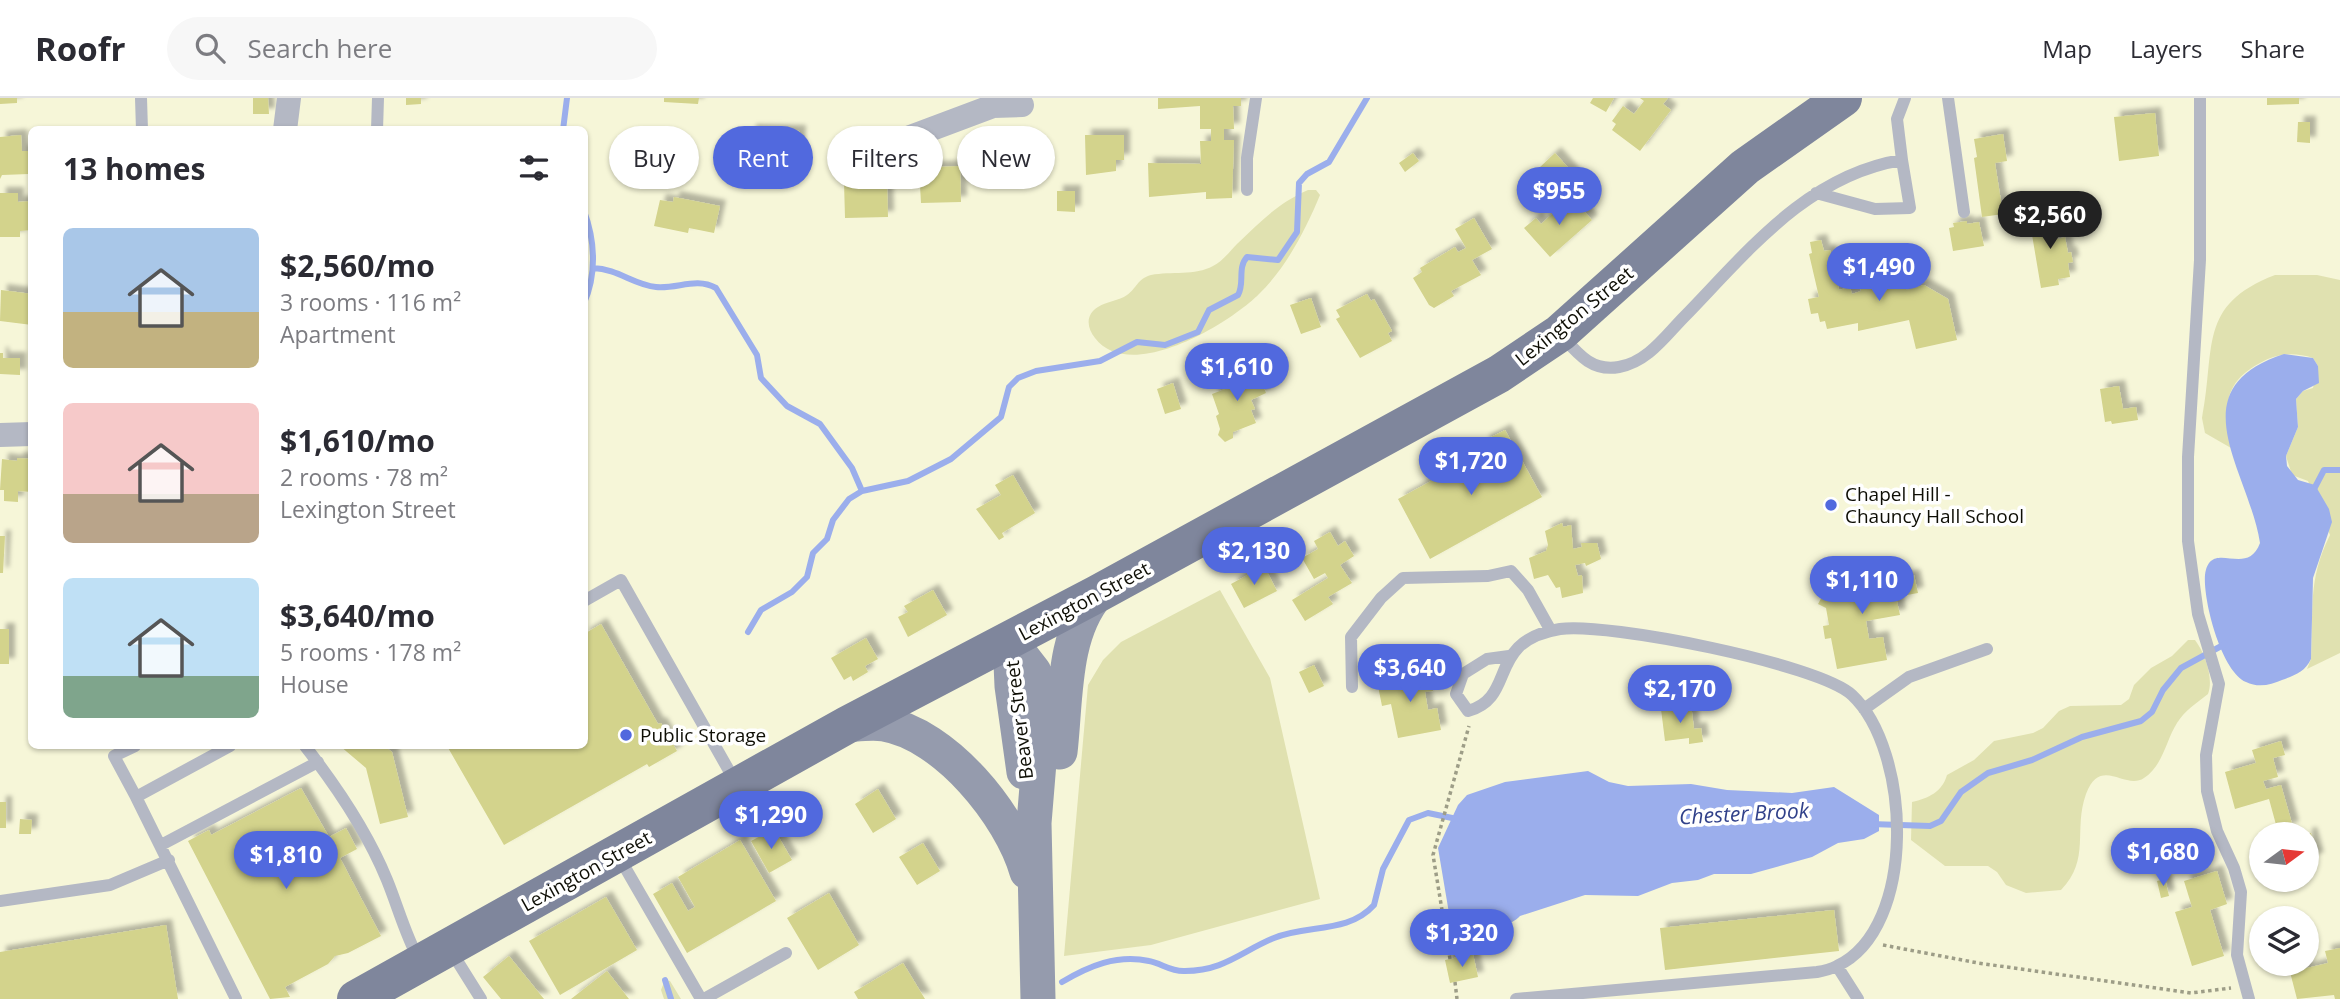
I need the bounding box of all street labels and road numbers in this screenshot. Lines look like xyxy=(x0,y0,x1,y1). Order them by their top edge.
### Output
street label: Lexington Street xyxy=(1509,260,1639,372)
street label: Lexington Street xyxy=(1014,555,1154,647)
street label: Beaver Street xyxy=(999,659,1039,781)
street label: Lexington Street xyxy=(516,824,656,918)

